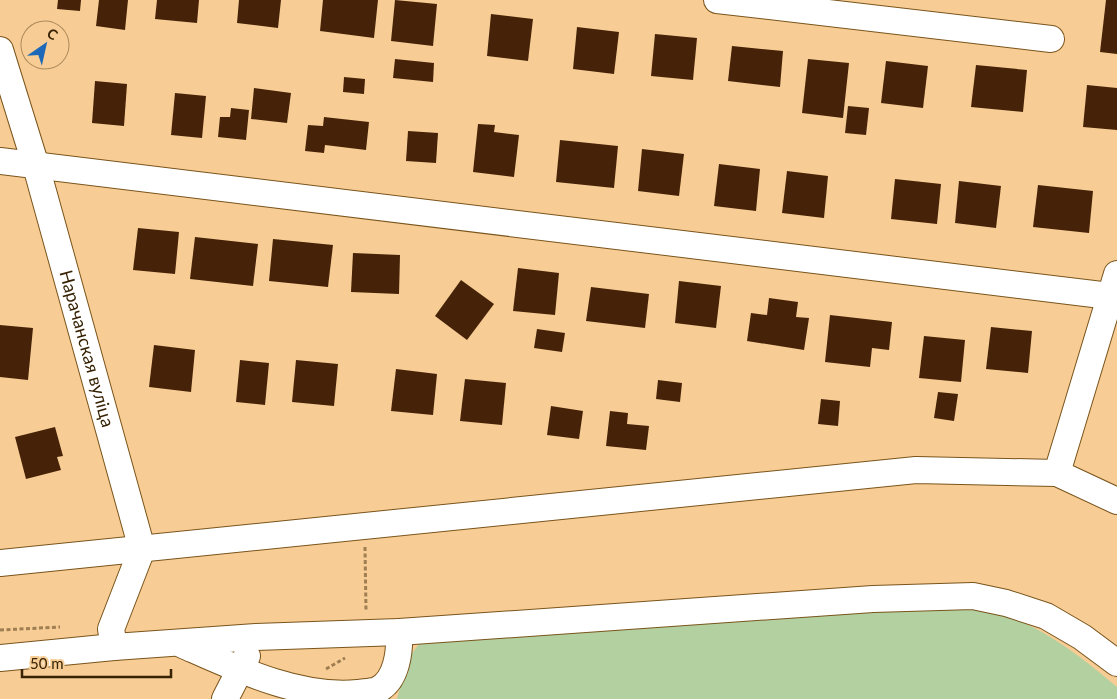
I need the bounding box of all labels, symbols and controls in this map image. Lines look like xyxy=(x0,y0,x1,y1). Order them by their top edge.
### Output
north arrow xyxy=(20,20,70,70)
text: С xyxy=(44,24,62,44)
street label: Нарачанская вуліца xyxy=(55,267,120,429)
scale bar xyxy=(22,646,171,678)
text: 50 m xyxy=(30,654,64,672)

